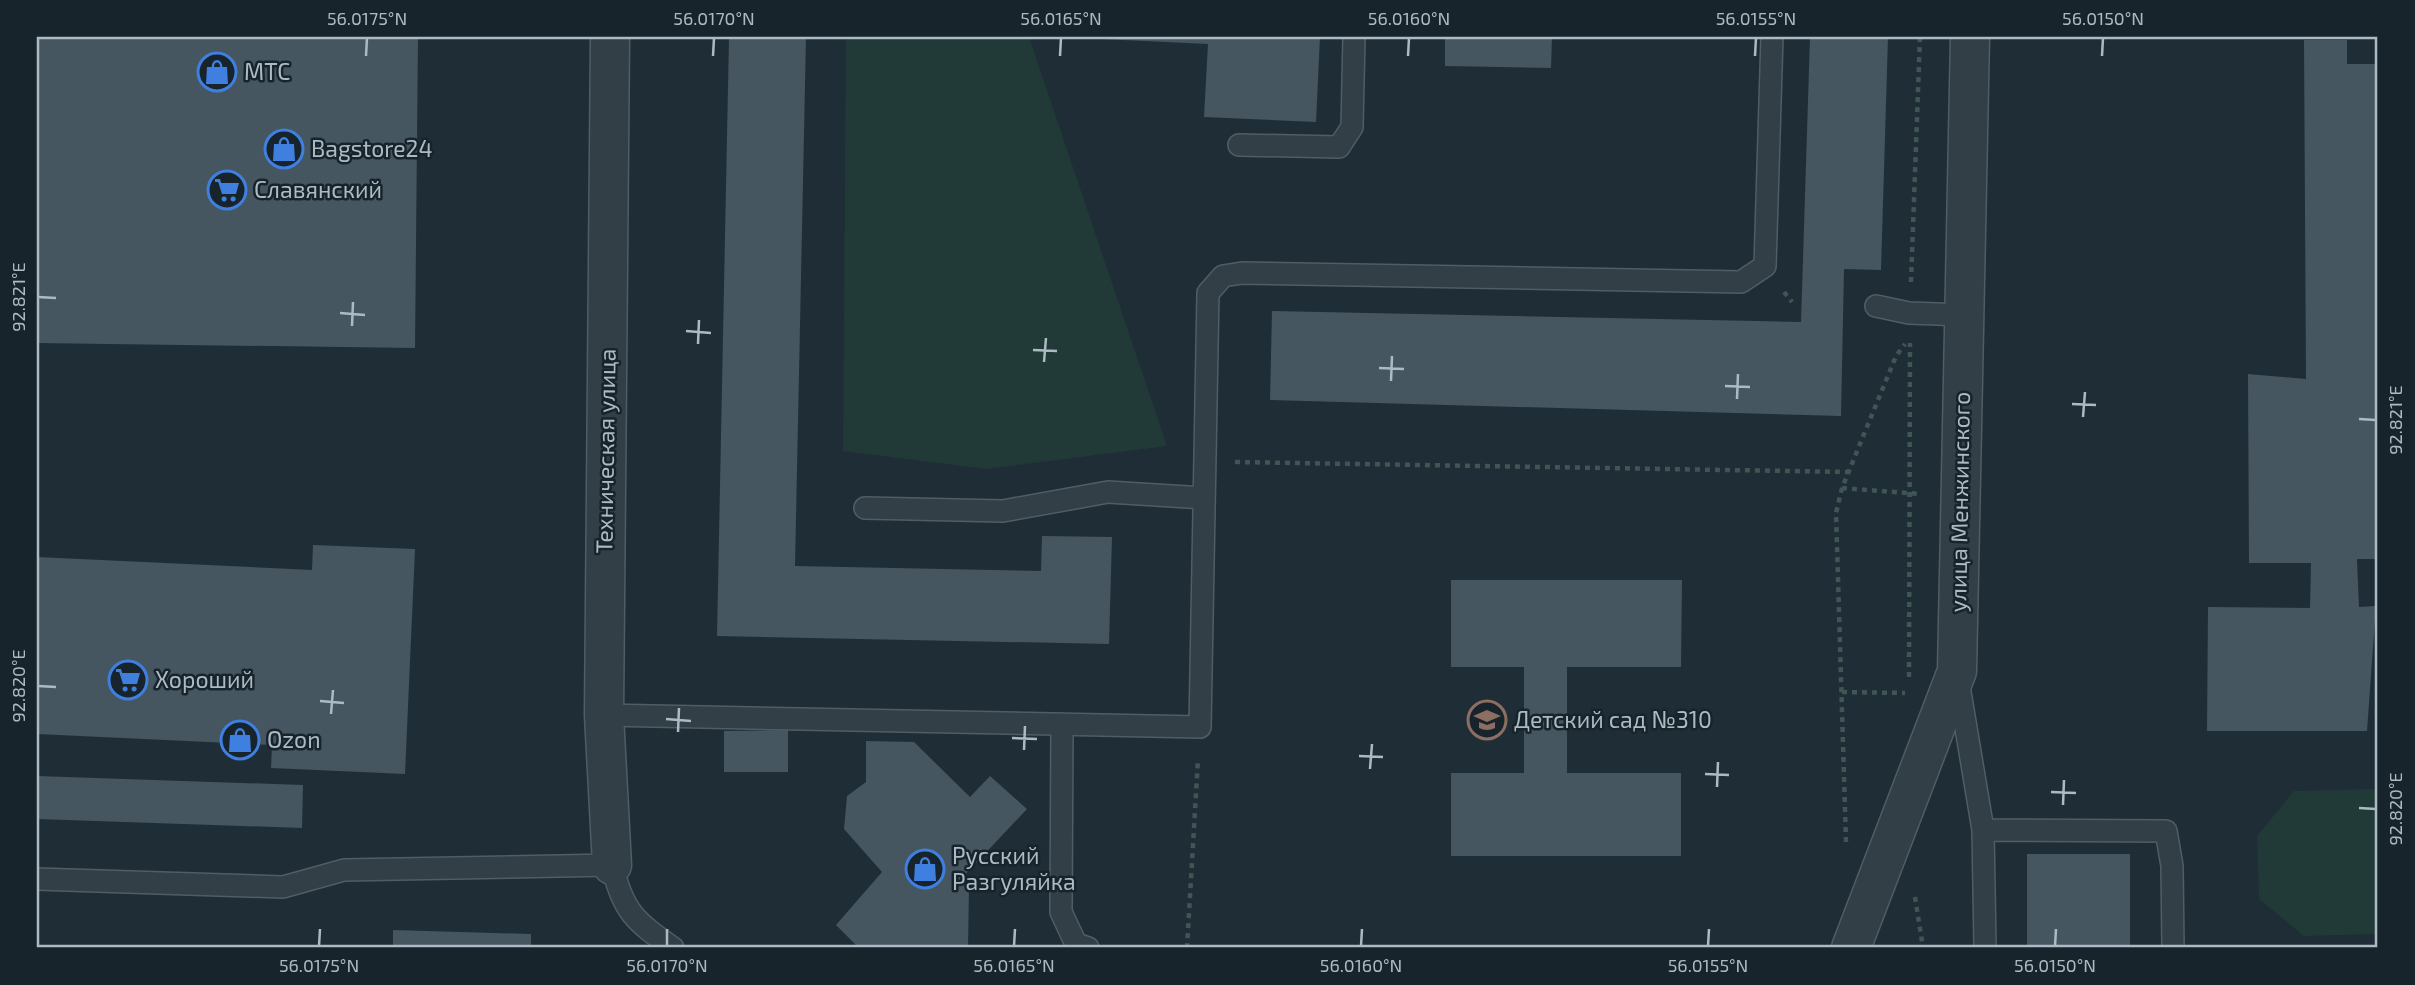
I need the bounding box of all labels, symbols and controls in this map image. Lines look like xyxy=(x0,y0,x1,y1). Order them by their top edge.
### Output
text: 56.0175°N xyxy=(327,7,407,29)
text: 56.0170°N xyxy=(673,7,755,29)
text: 56.0165°N xyxy=(1020,7,1102,29)
text: 56.0160°N xyxy=(1368,7,1450,29)
text: 56.0155°N xyxy=(1716,7,1796,29)
text: 56.0150°N xyxy=(2062,7,2144,29)
shop icon: МТС xyxy=(196,51,238,93)
place label: МТС xyxy=(244,57,290,85)
shop icon: Bagstore24 xyxy=(263,128,305,170)
place label: Bagstore24 xyxy=(311,134,433,162)
supermarket icon: Славянский xyxy=(206,169,248,211)
place label: Славянский xyxy=(254,175,382,203)
text: 92.821°E xyxy=(7,262,29,332)
street label: Техническая улица xyxy=(589,348,622,554)
text: 92.821°E xyxy=(2384,385,2406,455)
street label: улица Менжинского xyxy=(1943,391,1976,613)
text: 92.820°E xyxy=(7,649,29,723)
supermarket icon: Хороший xyxy=(107,659,149,701)
place label: Хороший xyxy=(155,665,254,693)
school or university icon: Детский сад №310 xyxy=(1466,699,1508,741)
place label: Детский сад №310 xyxy=(1514,705,1712,733)
shop icon: Ozon xyxy=(219,719,261,761)
place label: Ozon xyxy=(267,725,321,753)
text: 92.820°E xyxy=(2384,772,2406,846)
place label: Русский Разгуляйка xyxy=(952,841,1076,896)
shop icon: Русский Разгуляйка xyxy=(904,848,946,890)
text: 56.0175°N xyxy=(279,954,359,976)
text: 56.0170°N xyxy=(626,954,708,976)
text: 56.0165°N xyxy=(973,954,1055,976)
text: 56.0160°N xyxy=(1320,954,1402,976)
text: 56.0155°N xyxy=(1668,954,1748,976)
text: 56.0150°N xyxy=(2014,954,2096,976)

